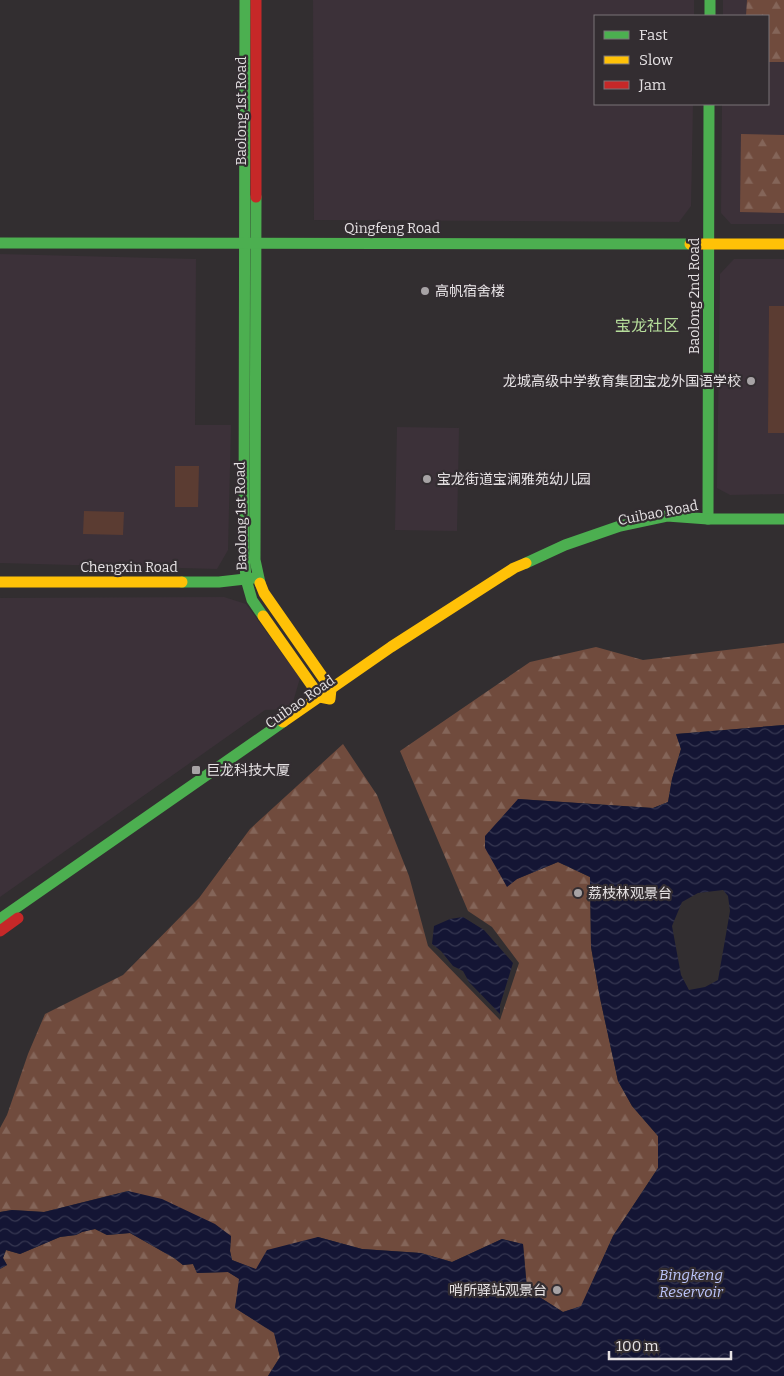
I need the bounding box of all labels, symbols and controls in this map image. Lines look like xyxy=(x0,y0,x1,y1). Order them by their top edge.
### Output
legend xyxy=(594,15,769,105)
text: Fast xyxy=(639,26,668,44)
text: Slow xyxy=(639,51,674,69)
street label: Baolong 1st Road xyxy=(233,56,250,166)
text: Jam xyxy=(638,76,667,94)
street label: Qingfeng Road xyxy=(344,220,440,237)
street label: Baolong 2nd Road xyxy=(686,238,703,354)
place label: 高帆宿舍楼 xyxy=(435,283,505,300)
marker: 高帆宿舍楼 xyxy=(419,285,431,297)
district label: 宝龙社区 xyxy=(615,316,679,335)
place label: 龙城高级中学教育集团宝龙外国语学校 xyxy=(503,373,741,390)
marker: 龙城高级中学教育集团宝龙外国语学校 xyxy=(745,375,757,387)
street label: Baolong 1st Road xyxy=(232,461,250,571)
place label: 宝龙街道宝澜雅苑幼儿园 xyxy=(437,471,591,488)
marker: 宝龙街道宝澜雅苑幼儿园 xyxy=(421,473,433,485)
street label: Cuibao Road xyxy=(617,497,699,529)
street label: Chengxin Road xyxy=(80,559,178,576)
street label: Cuibao Road xyxy=(262,672,338,732)
place label: 巨龙科技大厦 xyxy=(206,762,290,779)
marker: 巨龙科技大厦 xyxy=(190,764,202,776)
place label: 荔枝林观景台 xyxy=(588,885,672,902)
marker: 荔枝林观景台 xyxy=(572,887,584,899)
water label: Bingkeng Reservoir xyxy=(659,1266,724,1301)
place label: 哨所驿站观景台 xyxy=(449,1282,547,1299)
marker: 哨所驿站观景台 xyxy=(551,1284,563,1296)
scale bar xyxy=(609,1328,732,1360)
text: 100 m xyxy=(616,1337,659,1355)

